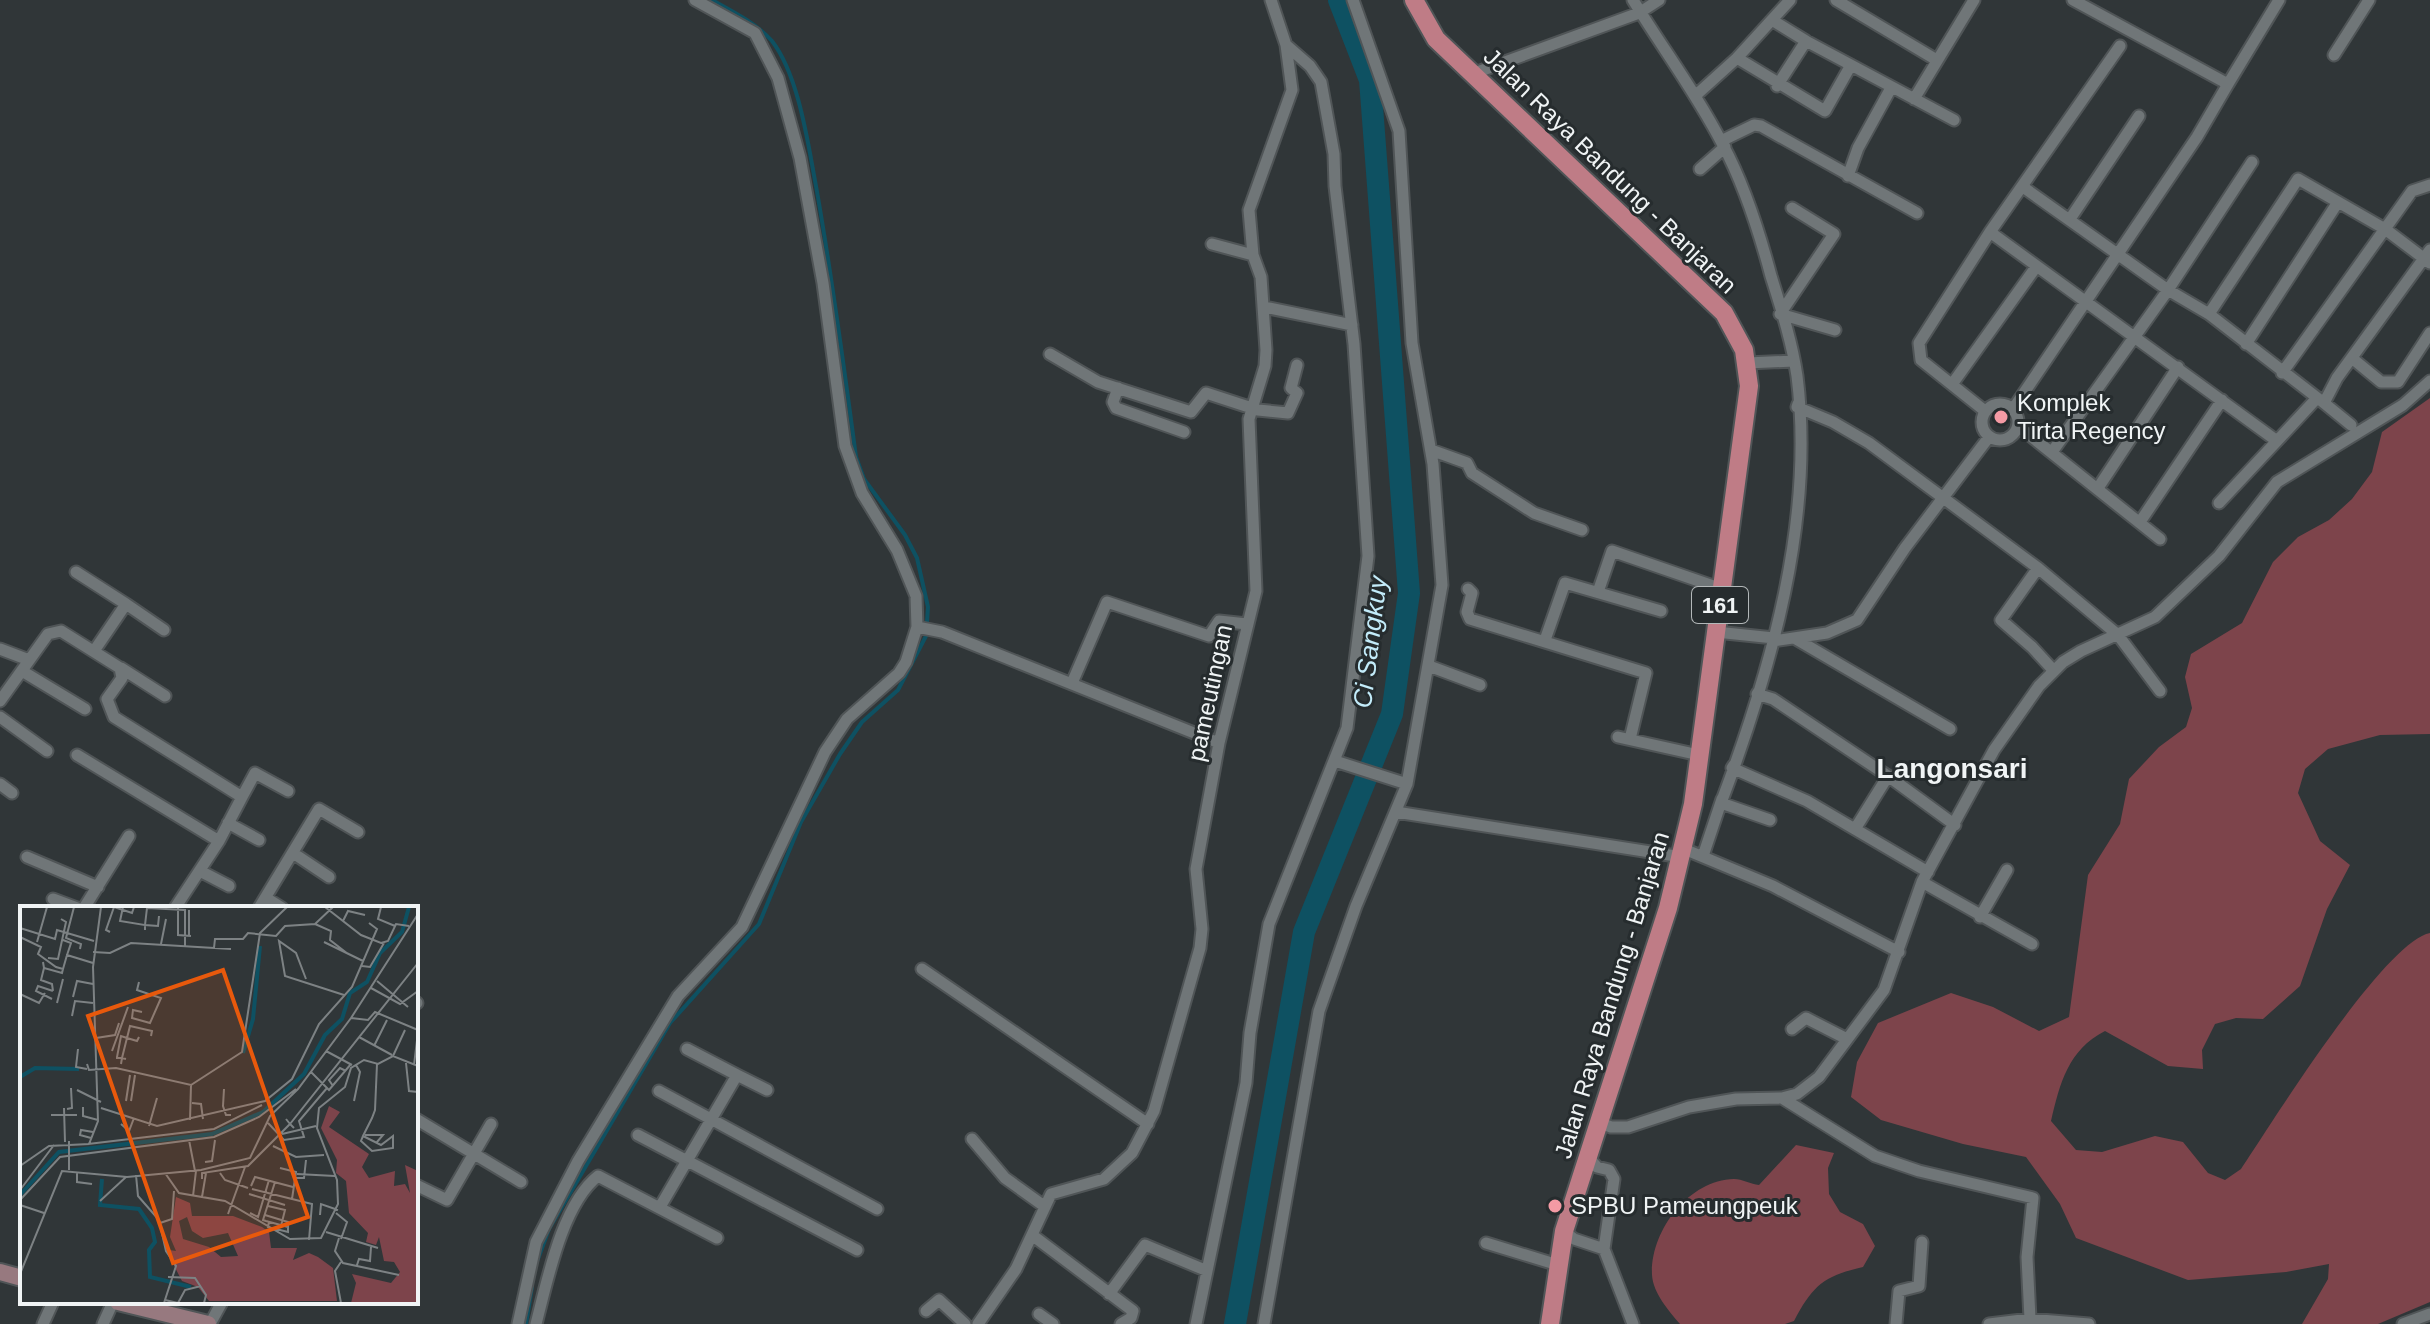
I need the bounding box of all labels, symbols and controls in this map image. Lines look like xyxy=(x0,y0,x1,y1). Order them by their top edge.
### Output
street label: Jalan Raya Bandung - Banjaran xyxy=(1479,43,1742,299)
place label: Komplek Tirta Regency xyxy=(2017,389,2166,444)
marker: Komplek Tirta Regency xyxy=(1992,408,2010,426)
water label: Ci Sangkuy xyxy=(1347,572,1393,710)
road number: 161 xyxy=(1692,587,1748,623)
street label: pameutingan xyxy=(1182,622,1237,764)
district label: Langonsari xyxy=(1877,753,2027,784)
street label: Jalan Raya Bandung - Banjaran xyxy=(1549,828,1674,1161)
inset map xyxy=(20,906,418,1304)
place label: SPBU Pameungpeuk xyxy=(1571,1192,1799,1219)
marker: SPBU Pameungpeuk xyxy=(1546,1197,1564,1215)

